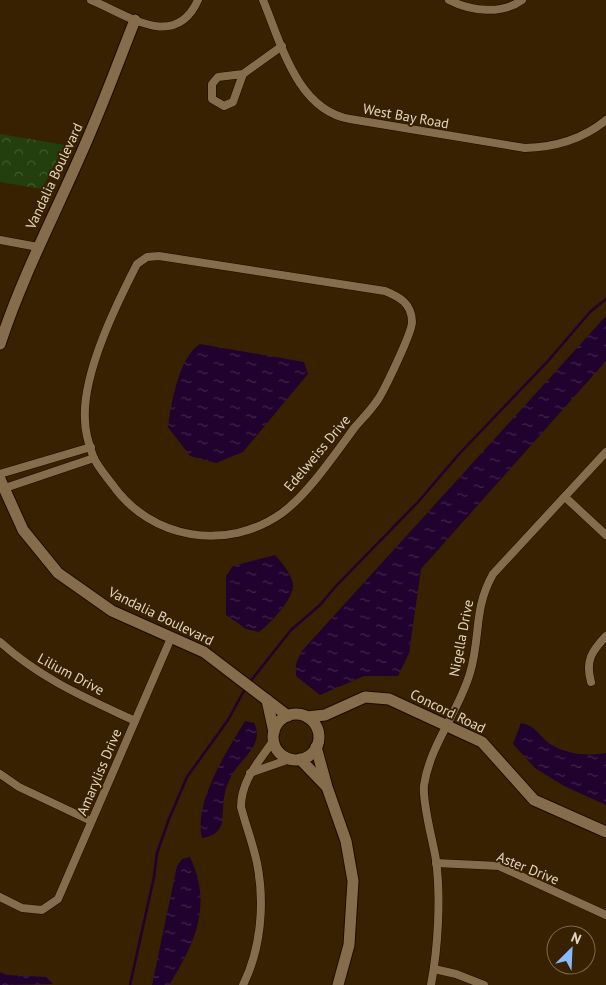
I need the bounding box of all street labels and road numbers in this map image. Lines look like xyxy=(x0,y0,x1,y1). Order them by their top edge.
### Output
street label: West Bay Road xyxy=(362,100,450,132)
street label: Vandalia Boulevard xyxy=(21,120,86,233)
street label: Edelweiss Drive xyxy=(280,411,354,495)
street label: Vandalia Boulevard xyxy=(104,582,217,649)
street label: Nigella Drive xyxy=(445,598,477,678)
street label: Lilium Drive xyxy=(35,649,107,699)
street label: Concord Road xyxy=(407,685,489,737)
street label: Amaryliss Drive xyxy=(73,726,125,818)
street label: Aster Drive xyxy=(494,847,562,889)

